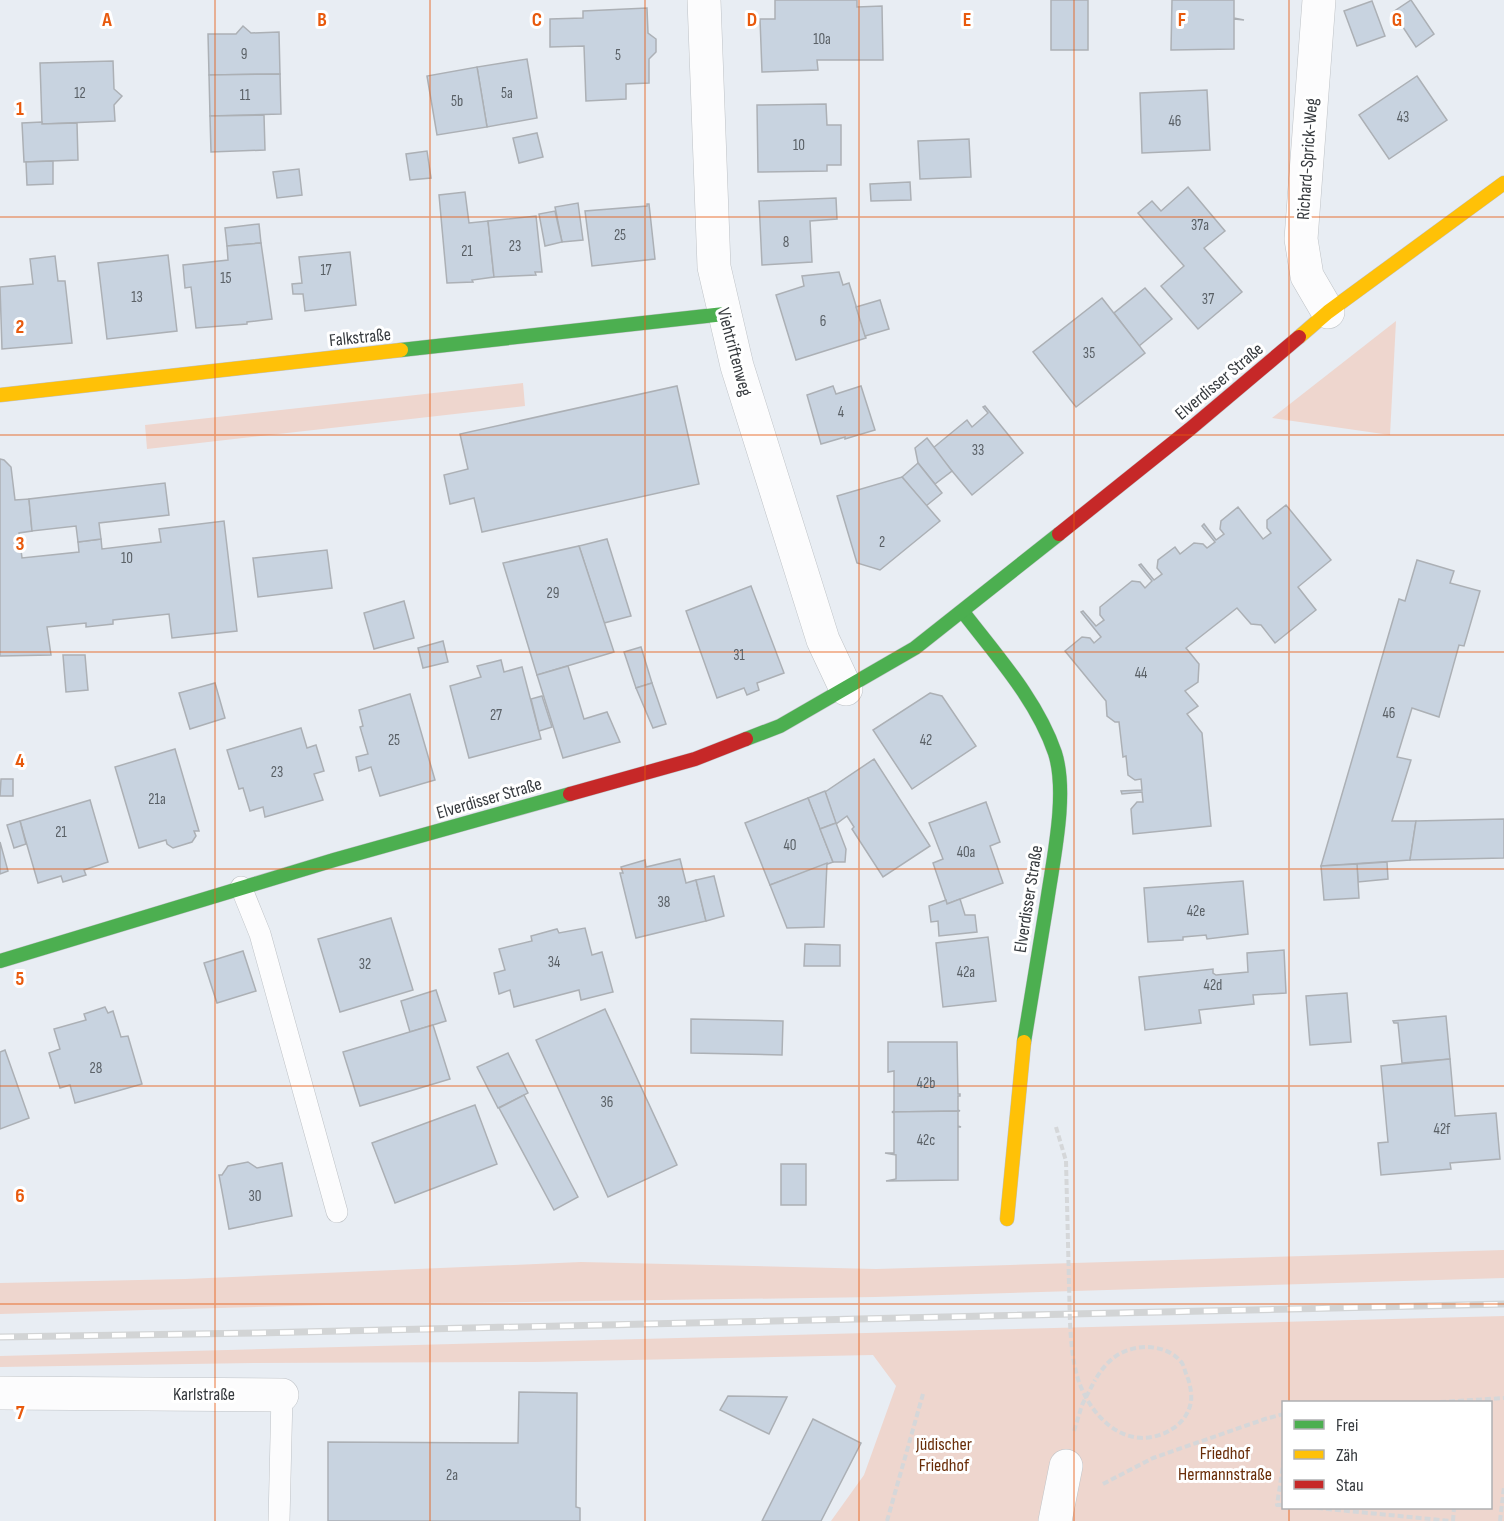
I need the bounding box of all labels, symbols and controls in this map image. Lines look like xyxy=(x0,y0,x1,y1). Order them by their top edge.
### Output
text: A xyxy=(101,8,112,32)
text: B xyxy=(317,8,327,32)
text: C xyxy=(532,8,542,32)
text: D xyxy=(747,8,757,32)
text: E xyxy=(963,8,971,32)
text: F xyxy=(1178,8,1186,32)
text: G xyxy=(1392,8,1402,32)
house number: 10a xyxy=(813,30,831,49)
house number: 9 xyxy=(241,45,247,64)
house number: 5 xyxy=(615,46,621,65)
house number: 12 xyxy=(74,84,86,103)
house number: 5a xyxy=(501,84,513,103)
house number: 11 xyxy=(240,86,251,105)
house number: 5b xyxy=(451,92,463,111)
text: 1 xyxy=(16,97,24,121)
street label: Richard-Sprick-Weg xyxy=(1293,97,1322,221)
house number: 43 xyxy=(1397,108,1409,127)
house number: 46 xyxy=(1169,112,1181,131)
house number: 10 xyxy=(793,136,805,155)
house number: 37a xyxy=(1191,216,1209,235)
house number: 25 xyxy=(614,226,626,245)
house number: 8 xyxy=(783,233,789,252)
house number: 23 xyxy=(509,237,521,256)
house number: 21 xyxy=(461,242,473,261)
house number: 17 xyxy=(320,261,332,280)
house number: 15 xyxy=(220,269,232,288)
house number: 13 xyxy=(131,288,143,307)
house number: 37 xyxy=(1202,290,1214,309)
street label: Viehtriftenweg xyxy=(713,306,756,399)
house number: 6 xyxy=(820,312,826,331)
text: 2 xyxy=(16,315,24,339)
street label: Falkstraße xyxy=(328,324,392,351)
street label: Elverdisser Straße xyxy=(1171,339,1268,424)
house number: 35 xyxy=(1083,344,1095,363)
house number: 4 xyxy=(838,403,844,422)
house number: 33 xyxy=(972,441,984,460)
text: 3 xyxy=(16,532,25,556)
house number: 2 xyxy=(879,533,885,552)
house number: 10 xyxy=(121,549,133,568)
house number: 29 xyxy=(547,584,559,603)
house number: 31 xyxy=(733,646,746,665)
house number: 44 xyxy=(1135,664,1147,683)
house number: 46 xyxy=(1383,704,1395,723)
house number: 27 xyxy=(490,706,502,725)
house number: 25 xyxy=(388,731,400,750)
house number: 42 xyxy=(920,731,932,750)
text: 4 xyxy=(15,749,25,773)
house number: 23 xyxy=(271,763,283,782)
street label: Elverdisser Straße xyxy=(434,773,544,824)
house number: 21a xyxy=(148,790,166,809)
house number: 21 xyxy=(55,823,67,842)
house number: 40 xyxy=(784,836,796,855)
house number: 40a xyxy=(957,843,976,862)
street label: Elverdisser Straße xyxy=(1010,844,1047,954)
house number: 38 xyxy=(658,893,670,912)
house number: 42e xyxy=(1187,902,1205,921)
house number: 34 xyxy=(548,953,560,972)
house number: 32 xyxy=(359,955,371,974)
house number: 42a xyxy=(957,963,975,982)
text: 5 xyxy=(16,967,25,991)
house number: 42d xyxy=(1204,976,1222,995)
house number: 28 xyxy=(90,1059,102,1078)
house number: 42b xyxy=(917,1074,935,1093)
house number: 36 xyxy=(601,1093,613,1112)
house number: 42f xyxy=(1434,1120,1451,1139)
house number: 42c xyxy=(917,1131,935,1150)
text: 6 xyxy=(15,1184,25,1208)
house number: 30 xyxy=(249,1187,261,1206)
street label: Karlstraße xyxy=(173,1384,235,1405)
text: 7 xyxy=(16,1401,25,1425)
legend xyxy=(1282,1401,1492,1509)
text: Frei xyxy=(1336,1415,1358,1436)
park label: Jüdischer Friedhof xyxy=(915,1434,972,1476)
park label: Friedhof Hermannstraße xyxy=(1178,1443,1272,1485)
text: Zäh xyxy=(1336,1445,1358,1466)
house number: 2a xyxy=(446,1466,458,1485)
text: Stau xyxy=(1336,1475,1364,1496)

